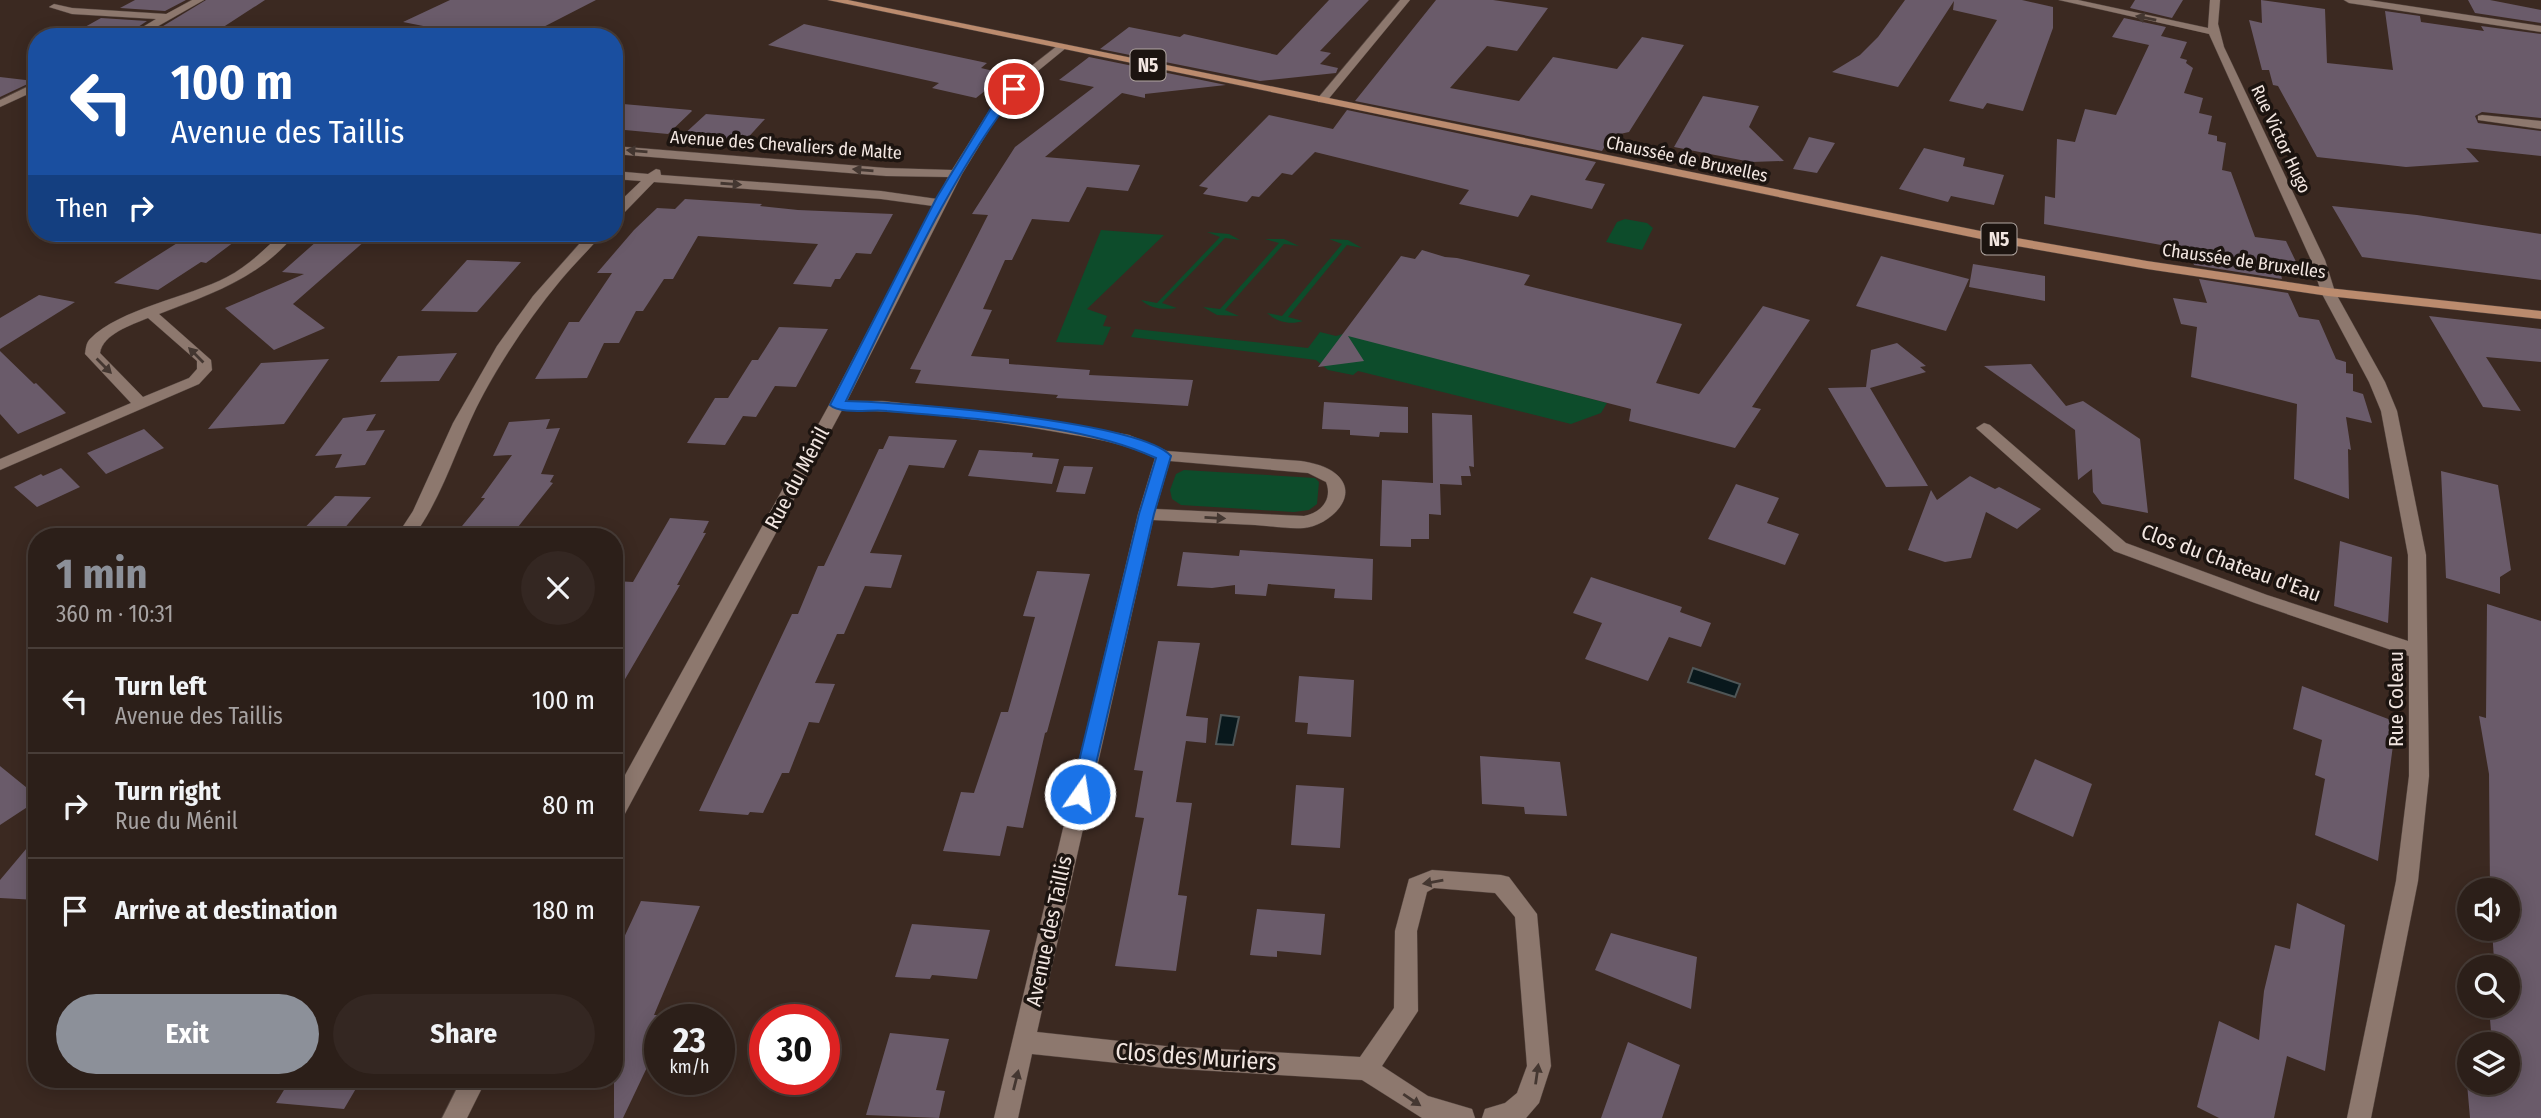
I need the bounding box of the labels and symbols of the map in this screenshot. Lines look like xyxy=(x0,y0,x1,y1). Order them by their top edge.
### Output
one-way arrow xyxy=(2135,12,2157,23)
road number: N5 xyxy=(1130,50,1166,80)
pin xyxy=(984,59,1044,119)
street label: Rue Victor Hugo xyxy=(2246,81,2316,197)
street label: Avenue des Chevaliers de Malte xyxy=(669,126,903,164)
street label: Chaussée de Bruxelles xyxy=(1604,131,1770,187)
one-way arrow xyxy=(625,145,647,156)
one-way arrow xyxy=(852,164,874,175)
one-way arrow xyxy=(720,179,742,190)
road number: N5 xyxy=(1982,224,2016,255)
street label: Chaussée de Bruxelles xyxy=(2161,239,2327,283)
one-way arrow xyxy=(187,346,204,363)
one-way arrow xyxy=(96,357,112,374)
street label: Rue du Ménil xyxy=(759,422,835,534)
one-way arrow xyxy=(1204,512,1226,523)
street label: Clos du Chateau d'Eau xyxy=(2138,518,2324,608)
street label: Rue Coleau xyxy=(2383,651,2409,747)
position arrow xyxy=(1043,757,1117,831)
street label: Avenue des Taillis xyxy=(1020,853,1078,1009)
one-way arrow xyxy=(1422,877,1444,888)
speed limit sign: 30 xyxy=(749,1004,840,1095)
street label: Clos des Muriers xyxy=(1114,1037,1278,1077)
one-way arrow xyxy=(1532,1063,1543,1085)
one-way arrow xyxy=(1011,1069,1022,1091)
one-way arrow xyxy=(1403,1093,1421,1107)

